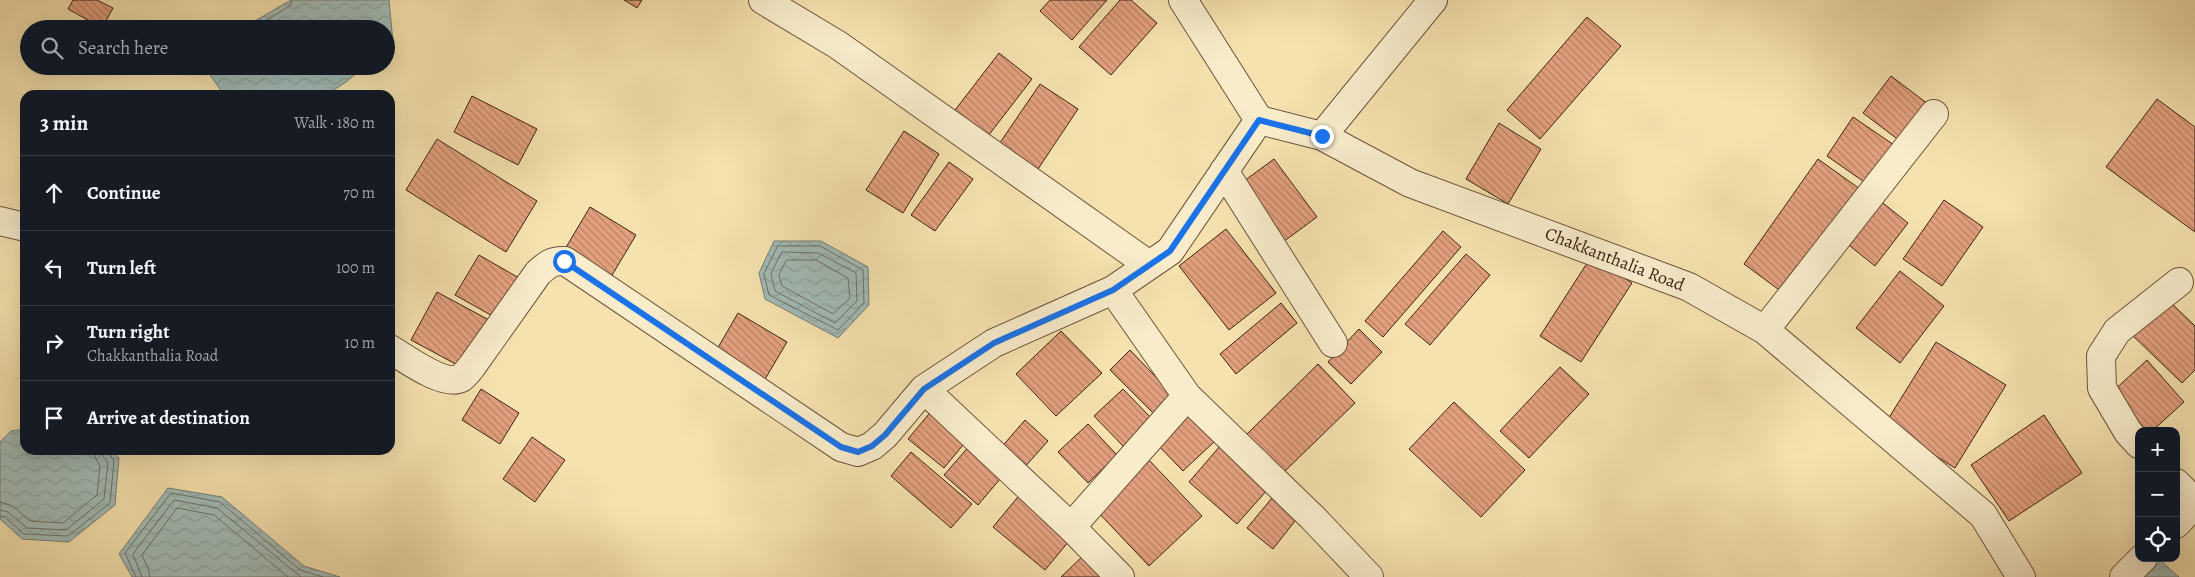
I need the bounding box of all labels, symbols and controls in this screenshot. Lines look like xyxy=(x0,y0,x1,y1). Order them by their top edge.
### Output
search box xyxy=(20,20,395,75)
icon: search xyxy=(38,34,66,62)
text: Search here xyxy=(78,35,168,61)
text: 3 min xyxy=(40,109,88,137)
text: Walk · 180 m xyxy=(294,112,375,134)
route end xyxy=(1311,125,1334,148)
icon: ahead xyxy=(40,179,68,207)
text: Continue xyxy=(87,180,161,206)
text: 70 m xyxy=(343,182,375,204)
street label: Chakkanthalia Road xyxy=(1542,221,1689,297)
route start xyxy=(553,250,576,273)
icon: left xyxy=(40,254,68,282)
text: Turn left xyxy=(87,255,156,281)
text: 100 m xyxy=(336,257,375,279)
text: Turn right xyxy=(87,319,169,345)
icon: right xyxy=(40,329,68,357)
text: 10 m xyxy=(345,332,375,354)
text: Chakkanthalia Road xyxy=(87,345,218,367)
icon: arrive xyxy=(40,404,68,432)
text: Arrive at destination xyxy=(87,405,250,431)
map controls xyxy=(2135,427,2180,562)
button: + xyxy=(2135,427,2180,472)
button: − xyxy=(2135,472,2180,517)
button: locate xyxy=(2135,517,2180,562)

